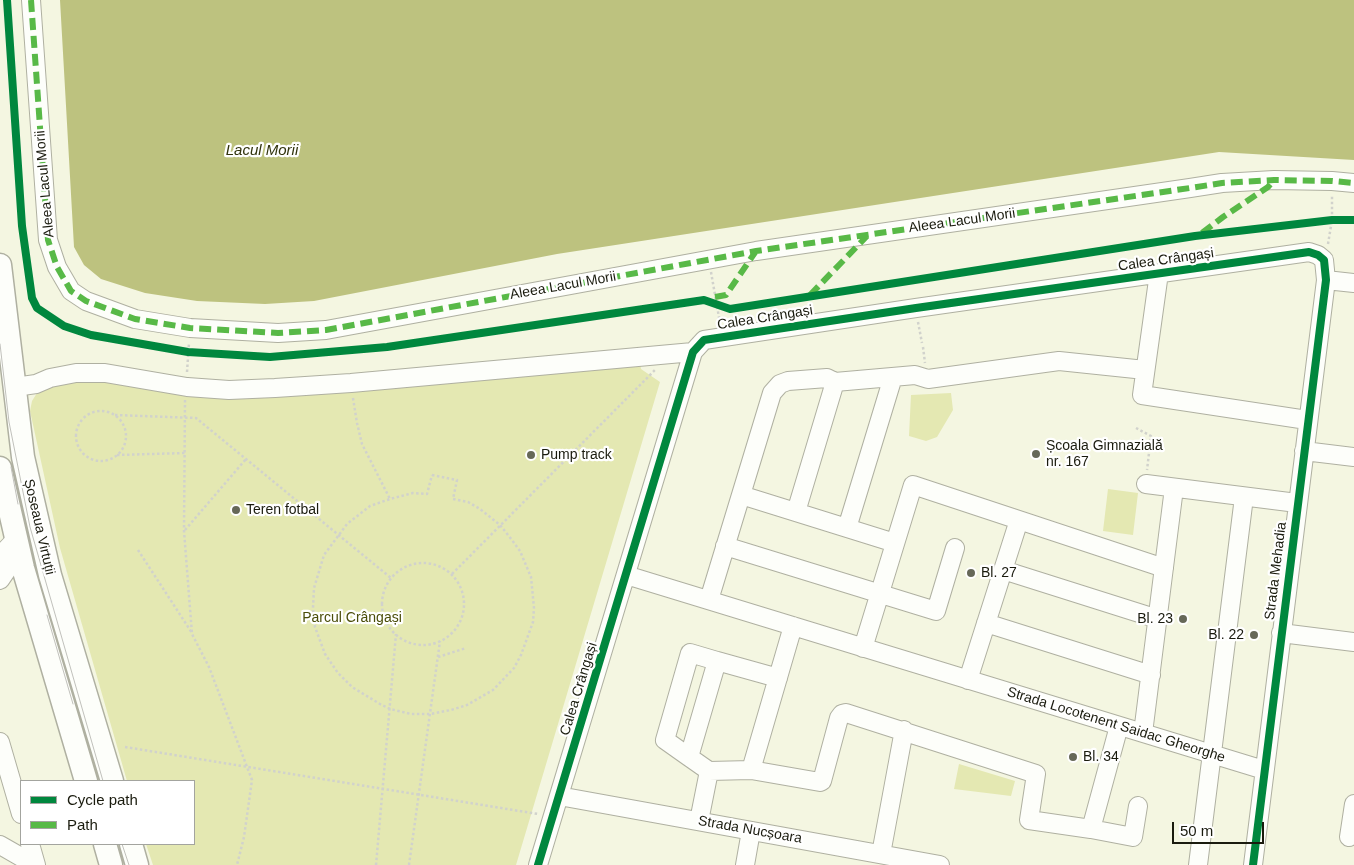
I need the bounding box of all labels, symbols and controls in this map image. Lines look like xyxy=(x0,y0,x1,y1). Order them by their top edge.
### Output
street label: Aleea Lacul Morii xyxy=(32,130,58,238)
water label: Lacul Morii xyxy=(226,142,298,160)
street label: Aleea Lacul Morii xyxy=(908,205,1016,237)
street label: Calea Crângași xyxy=(1117,245,1215,275)
street label: Aleea Lacul Morii xyxy=(509,268,617,304)
street label: Calea Crângași xyxy=(716,302,814,334)
place label: Școala Gimnazială nr. 167 xyxy=(1046,438,1163,471)
place label: Pump track xyxy=(541,447,612,463)
marker: Școala Gimnazială nr. 167 xyxy=(1030,448,1042,460)
marker: Pump track xyxy=(525,449,537,461)
street label: Șoseaua Virtuții xyxy=(20,477,58,577)
place label: Teren fotbal xyxy=(246,502,319,518)
marker: Teren fotbal xyxy=(230,504,242,516)
street label: Strada Mehadia xyxy=(1262,521,1290,621)
place label: Bl. 27 xyxy=(981,565,1017,581)
marker: Bl. 27 xyxy=(965,567,977,579)
park label: Parcul Crângași xyxy=(302,610,402,626)
place label: Bl. 23 xyxy=(1137,611,1173,627)
marker: Bl. 23 xyxy=(1177,613,1189,625)
place label: Bl. 22 xyxy=(1208,627,1244,643)
marker: Bl. 22 xyxy=(1248,629,1260,641)
street label: Calea Crângași xyxy=(557,640,601,738)
street label: Strada Locotenent Saidac Gheorghe xyxy=(1005,684,1227,766)
place label: Bl. 34 xyxy=(1083,749,1119,765)
marker: Bl. 34 xyxy=(1067,751,1079,763)
legend xyxy=(20,780,195,845)
text: Cycle path xyxy=(67,791,138,808)
scale bar xyxy=(1174,812,1266,844)
street label: Strada Nucșoara xyxy=(697,813,803,847)
text: Path xyxy=(67,816,98,833)
text: 50 m xyxy=(1180,822,1213,839)

